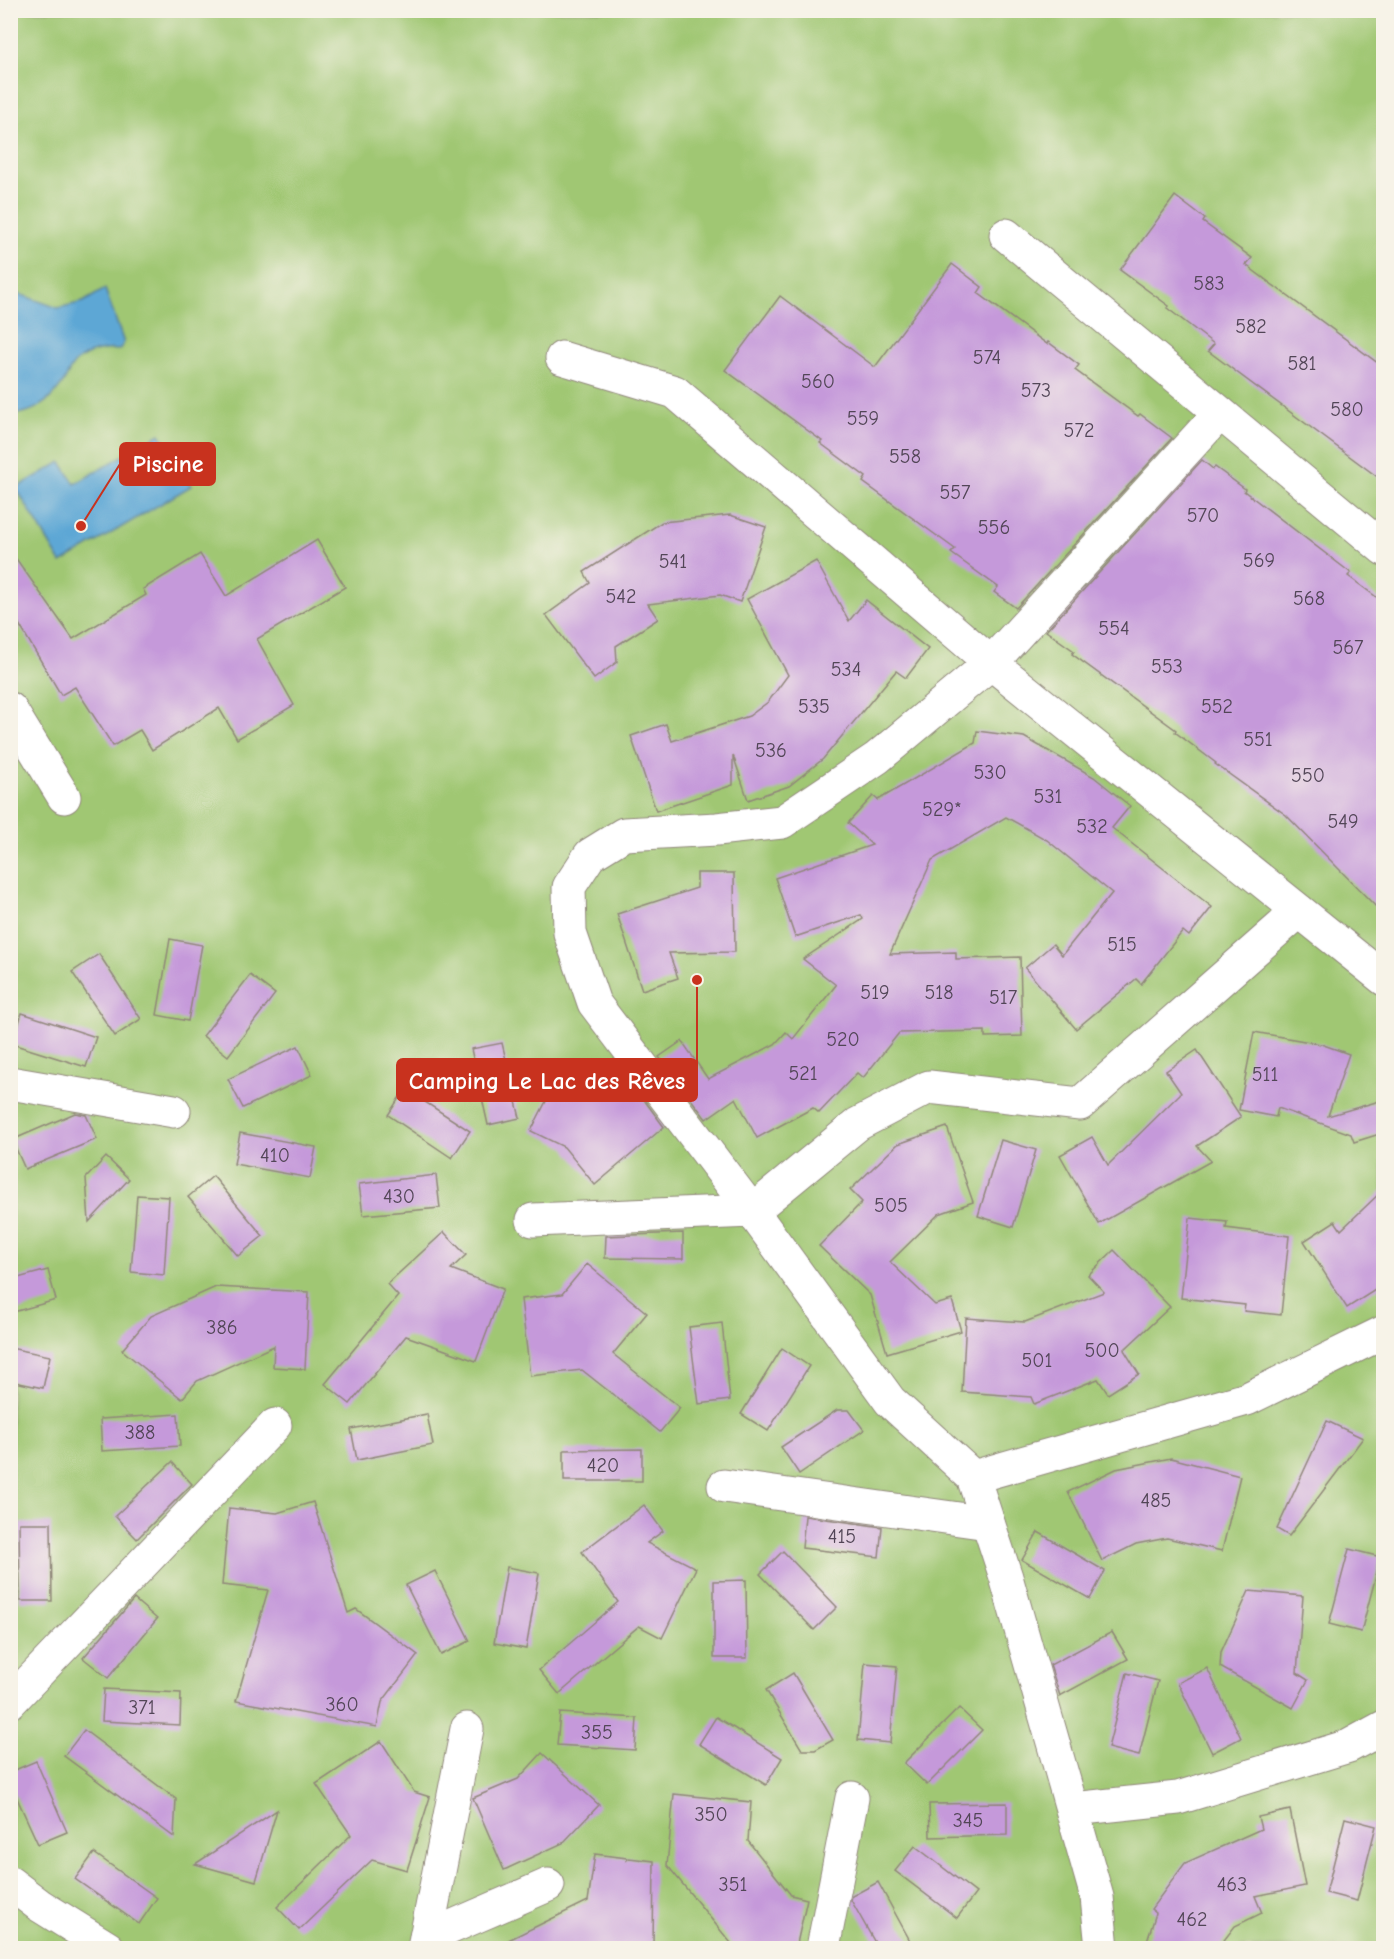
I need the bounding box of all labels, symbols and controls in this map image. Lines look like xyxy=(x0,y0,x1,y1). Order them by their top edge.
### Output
house number: 583 xyxy=(1193,272,1225,295)
house number: 582 xyxy=(1235,315,1267,338)
house number: 574 xyxy=(973,346,1001,369)
house number: 581 xyxy=(1287,352,1317,375)
house number: 560 xyxy=(801,370,835,393)
house number: 573 xyxy=(1021,379,1051,402)
house number: 580 xyxy=(1330,398,1364,421)
house number: 559 xyxy=(847,407,879,430)
house number: 572 xyxy=(1064,419,1094,442)
callout: Piscine xyxy=(120,443,215,485)
house number: 558 xyxy=(889,445,921,468)
text: Piscine xyxy=(132,450,204,478)
house number: 557 xyxy=(939,481,971,504)
house number: 570 xyxy=(1187,504,1219,527)
house number: 556 xyxy=(978,516,1010,539)
house number: 569 xyxy=(1243,549,1275,572)
house number: 541 xyxy=(659,550,687,573)
house number: 542 xyxy=(606,585,636,608)
house number: 568 xyxy=(1293,587,1325,610)
house number: 554 xyxy=(1098,617,1130,640)
house number: 567 xyxy=(1332,636,1364,659)
house number: 553 xyxy=(1151,655,1183,678)
house number: 534 xyxy=(831,658,861,681)
house number: 535 xyxy=(798,695,830,718)
house number: 552 xyxy=(1201,695,1233,718)
house number: 551 xyxy=(1243,728,1273,751)
house number: 536 xyxy=(755,739,787,762)
house number: 530 xyxy=(973,761,1007,784)
house number: 550 xyxy=(1291,764,1325,787)
house number: 531 xyxy=(1034,785,1062,808)
house number: 529* xyxy=(922,798,962,821)
house number: 549 xyxy=(1327,810,1359,833)
house number: 532 xyxy=(1076,815,1108,838)
house number: 515 xyxy=(1107,933,1137,956)
house number: 519 xyxy=(860,981,890,1004)
house number: 518 xyxy=(924,981,954,1004)
house number: 517 xyxy=(989,986,1018,1009)
house number: 520 xyxy=(826,1028,860,1051)
callout: Camping Le Lac des Rêves xyxy=(397,1059,697,1101)
house number: 521 xyxy=(788,1062,818,1085)
house number: 511 xyxy=(1252,1063,1278,1086)
text: Camping Le Lac des Rêves xyxy=(409,1067,685,1095)
house number: 410 xyxy=(260,1144,290,1167)
house number: 430 xyxy=(383,1185,415,1208)
house number: 505 xyxy=(874,1194,908,1217)
house number: 386 xyxy=(206,1316,238,1339)
house number: 500 xyxy=(1084,1339,1120,1362)
house number: 501 xyxy=(1022,1349,1052,1372)
house number: 388 xyxy=(125,1421,155,1444)
house number: 420 xyxy=(587,1454,619,1477)
house number: 485 xyxy=(1141,1489,1171,1512)
house number: 415 xyxy=(828,1525,856,1548)
house number: 360 xyxy=(325,1693,359,1716)
house number: 371 xyxy=(128,1696,156,1719)
house number: 355 xyxy=(581,1721,613,1744)
house number: 350 xyxy=(694,1803,728,1826)
house number: 345 xyxy=(953,1809,983,1832)
house number: 351 xyxy=(719,1873,747,1896)
house number: 463 xyxy=(1217,1873,1247,1896)
house number: 462 xyxy=(1177,1908,1207,1931)

